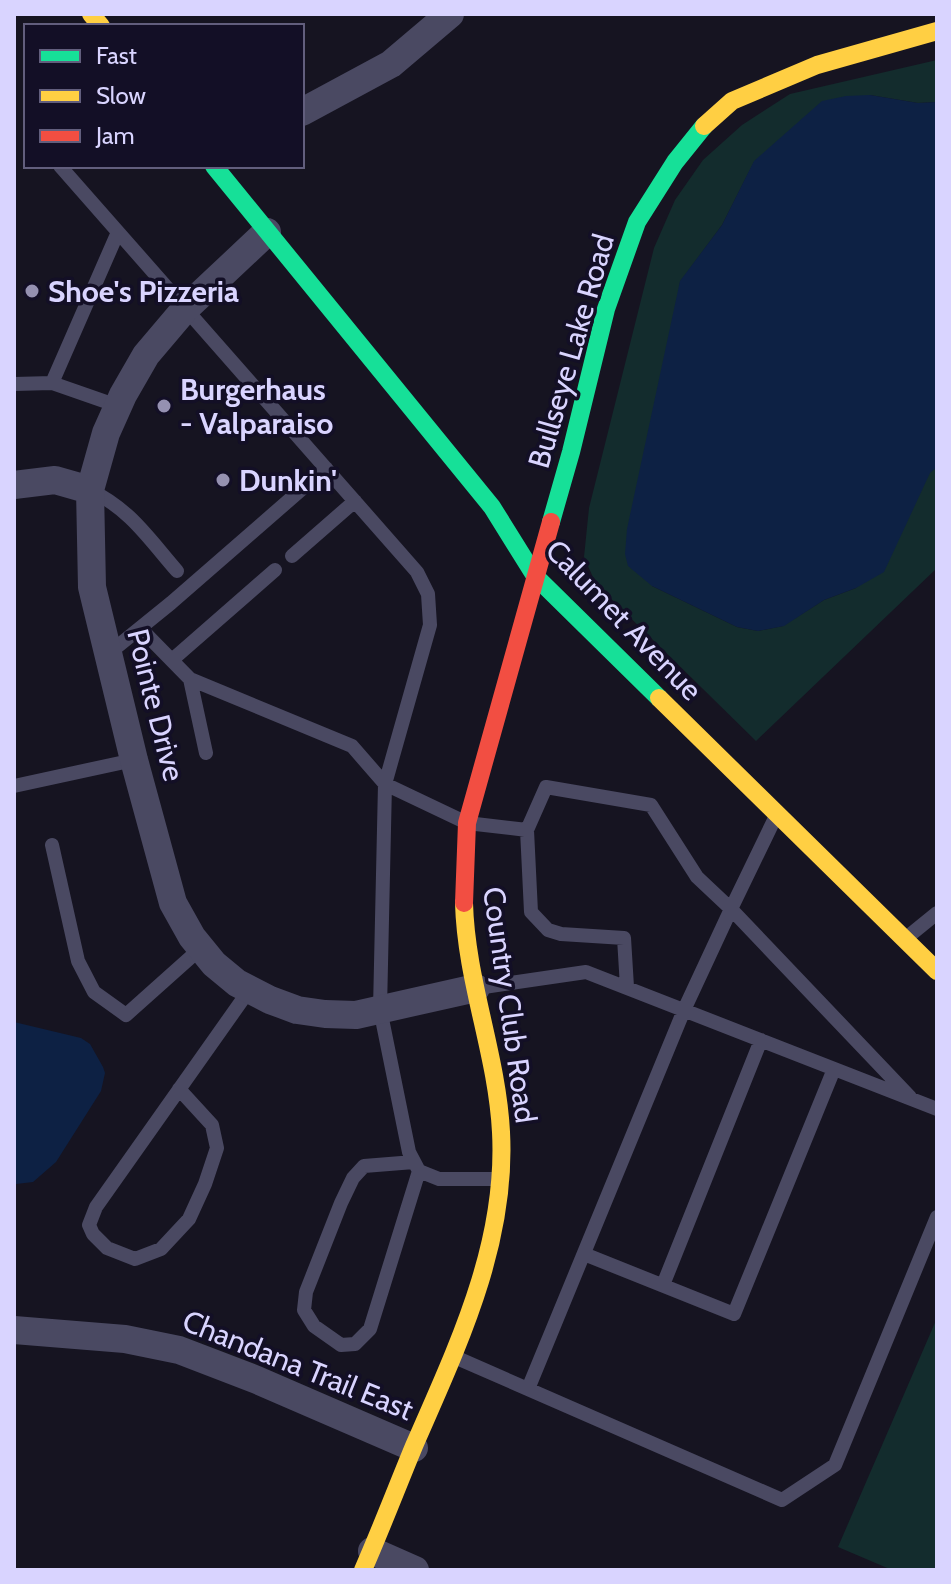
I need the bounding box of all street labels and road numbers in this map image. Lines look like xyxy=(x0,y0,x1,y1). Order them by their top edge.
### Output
street label: Bullseye Lake Road xyxy=(520,230,622,472)
street label: Calumet Avenue xyxy=(538,532,710,708)
street label: Pointe Drive xyxy=(119,625,193,785)
street label: Country Club Road xyxy=(475,885,545,1125)
street label: Chandana Trail East xyxy=(177,1302,419,1428)

